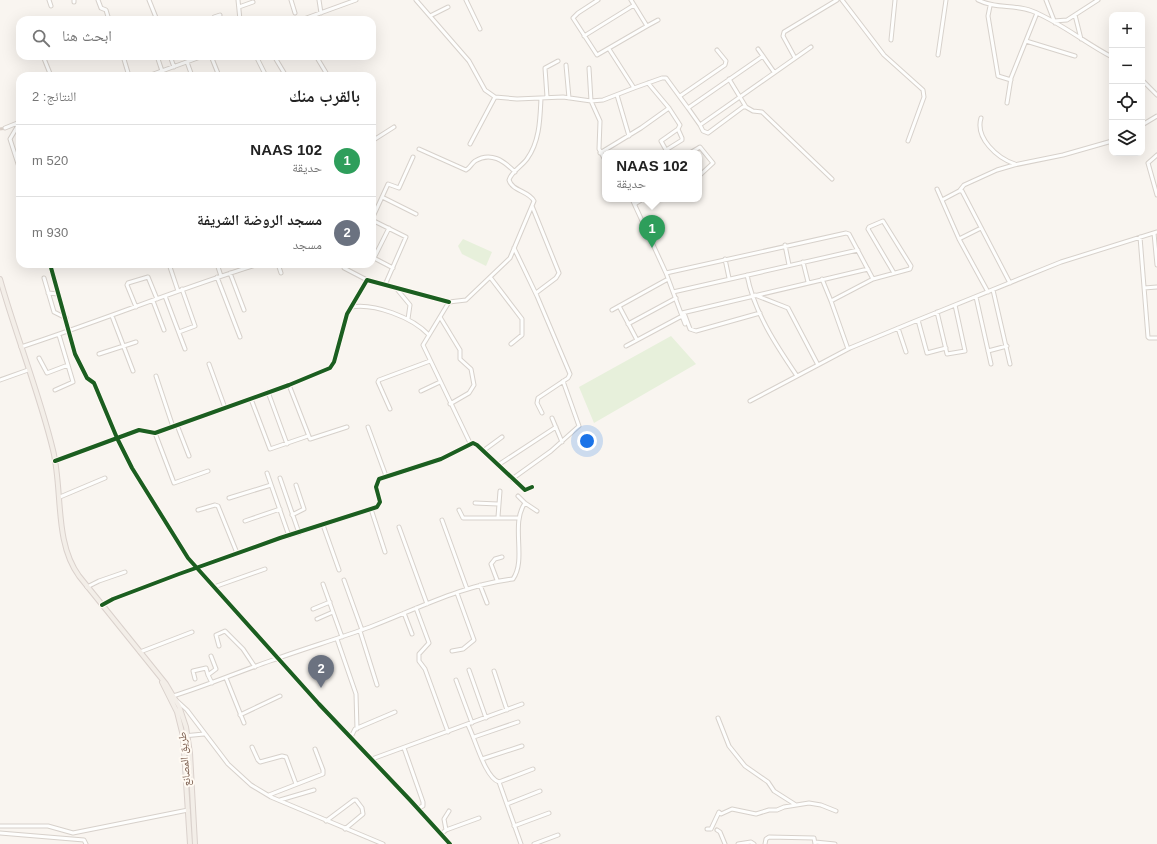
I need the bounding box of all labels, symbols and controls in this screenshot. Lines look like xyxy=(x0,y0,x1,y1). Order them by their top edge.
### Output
map controls xyxy=(1109,12,1145,156)
button: + xyxy=(1109,12,1145,48)
search box xyxy=(16,16,376,60)
icon: search xyxy=(30,27,52,49)
text: ابحث هنا xyxy=(62,27,112,44)
button: − xyxy=(1109,48,1145,84)
button: locate xyxy=(1109,84,1145,120)
text: بالقرب منك xyxy=(289,87,360,106)
text: النتائج: 2 xyxy=(32,89,76,104)
button: layers xyxy=(1109,120,1145,156)
text: NAAS 102 xyxy=(250,141,322,158)
popup xyxy=(602,150,702,202)
text: 520 m xyxy=(32,153,68,168)
text: 1 xyxy=(343,153,351,168)
text: NAAS 102 xyxy=(616,157,688,174)
text: حديقة xyxy=(292,160,322,175)
text: حديقة xyxy=(616,176,646,191)
text: مسجد الروضة الشريفة xyxy=(197,211,322,228)
pin: 1 xyxy=(639,215,665,248)
text: 930 m xyxy=(32,225,68,240)
text: 2 xyxy=(343,225,351,240)
text: مسجد xyxy=(293,237,322,252)
your location xyxy=(577,431,597,451)
pin: 2 xyxy=(308,655,334,688)
street label: طريق المصانع xyxy=(176,731,193,787)

